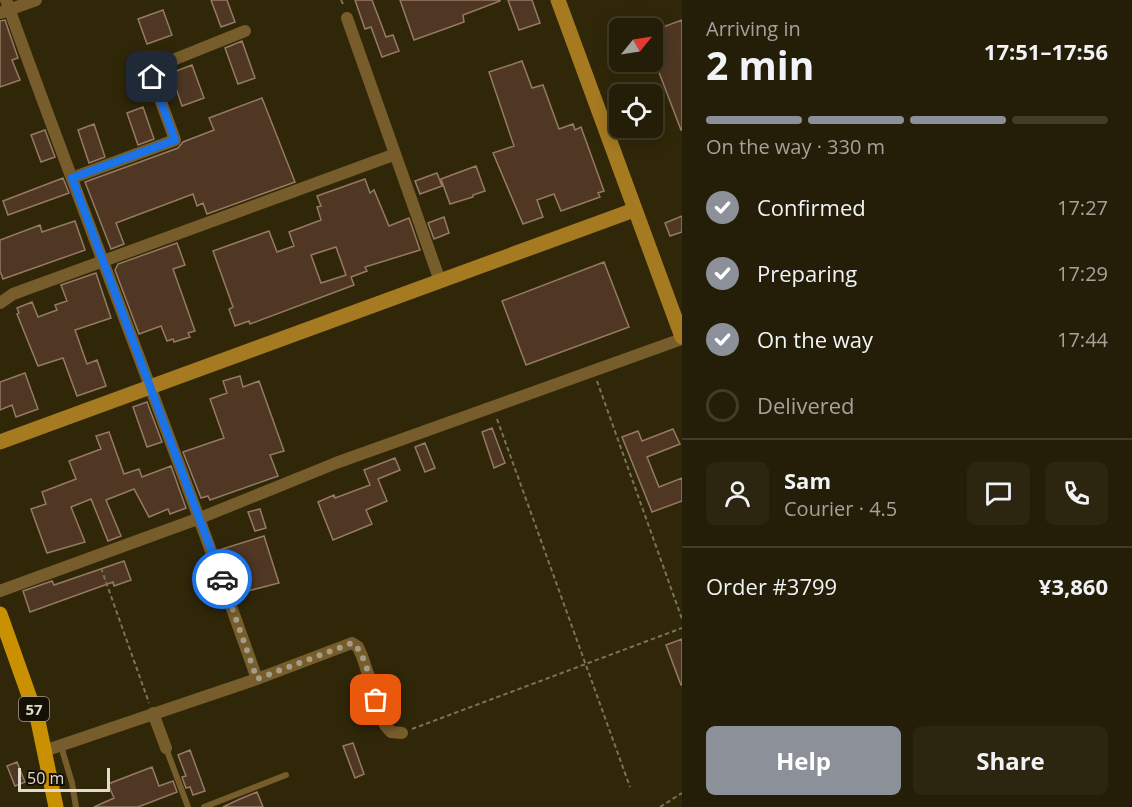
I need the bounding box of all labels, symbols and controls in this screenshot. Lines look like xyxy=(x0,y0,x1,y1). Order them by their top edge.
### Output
text: Arriving in xyxy=(706,15,801,42)
north arrow xyxy=(609,18,663,72)
map controls xyxy=(609,18,663,138)
text: 17:51–17:56 xyxy=(984,36,1108,66)
text: 2 min xyxy=(706,38,814,91)
pin xyxy=(126,51,177,102)
icon: home xyxy=(135,60,168,93)
button: locate xyxy=(609,84,663,138)
text: On the way · 330 m xyxy=(706,133,885,160)
icon: check xyxy=(706,191,739,224)
text: Confirmed xyxy=(757,192,866,222)
text: 17:27 xyxy=(1057,194,1108,221)
icon: check xyxy=(706,257,739,290)
text: Preparing xyxy=(757,258,857,288)
text: 17:29 xyxy=(1057,260,1108,287)
icon: check xyxy=(706,323,739,356)
text: On the way xyxy=(757,324,873,354)
text: 17:44 xyxy=(1057,326,1108,353)
text: Delivered xyxy=(757,390,855,420)
button: person xyxy=(706,462,769,525)
button: chat xyxy=(967,462,1030,525)
button: phone xyxy=(1045,462,1108,525)
text: Sam xyxy=(784,465,831,495)
text: Courier · 4.5 xyxy=(784,495,897,522)
courier xyxy=(192,549,252,609)
icon: car xyxy=(206,563,239,596)
text: Order #3799 xyxy=(706,571,837,601)
text: ¥3,860 xyxy=(1039,571,1108,601)
pin xyxy=(350,674,401,725)
icon: bag xyxy=(359,683,392,716)
road number: 57 xyxy=(19,697,49,721)
button: Help xyxy=(706,726,901,795)
button: Share xyxy=(913,726,1108,795)
scale bar xyxy=(18,765,110,792)
text: 50 m xyxy=(27,767,64,789)

